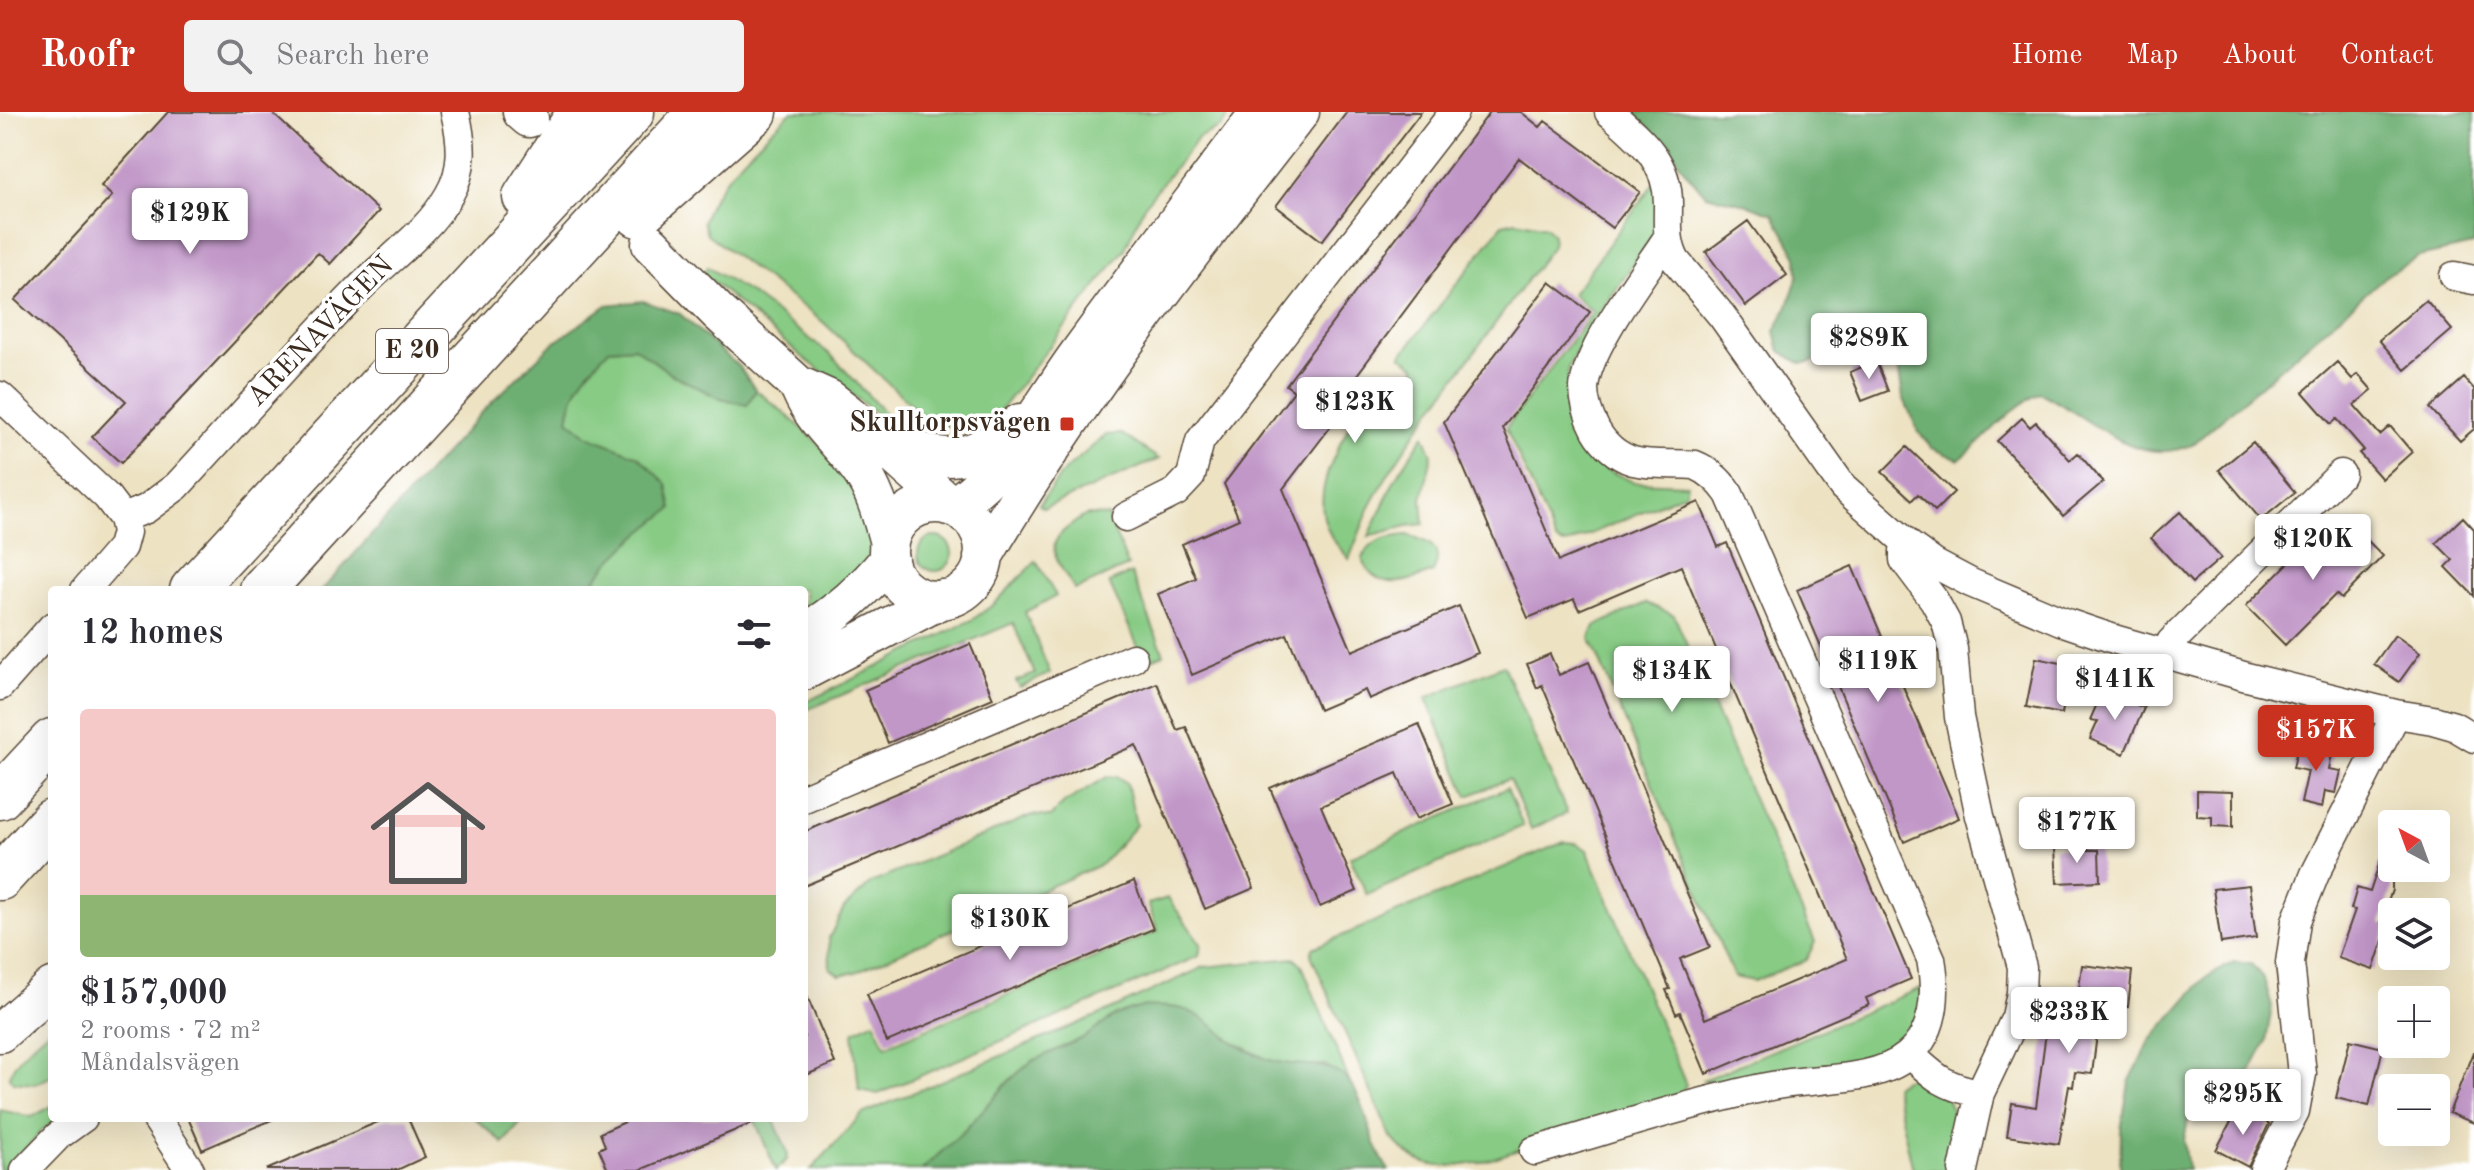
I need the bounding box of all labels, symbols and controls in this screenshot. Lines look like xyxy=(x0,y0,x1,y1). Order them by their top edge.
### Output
search box xyxy=(184,20,744,92)
icon: search xyxy=(212,34,256,78)
text: Roofr xyxy=(40,37,136,75)
text: Search here xyxy=(276,41,429,71)
text: Home xyxy=(2011,42,2082,70)
text: Map xyxy=(2126,42,2178,70)
text: About xyxy=(2222,42,2297,70)
text: Contact xyxy=(2341,42,2434,70)
pin: $129K xyxy=(134,188,246,256)
text: $129K xyxy=(150,201,230,227)
street label: ARENAVÄGEN xyxy=(240,249,399,413)
pin: $289K xyxy=(1813,313,1925,381)
text: $289K xyxy=(1829,326,1909,352)
road number: E 20 xyxy=(376,329,448,373)
pin: $123K xyxy=(1299,377,1411,445)
text: $123K xyxy=(1315,390,1395,416)
place label: Skulltorpsvägen xyxy=(849,410,1051,438)
marker: Skulltorpsvägen xyxy=(1058,415,1076,433)
pin: $120K xyxy=(2257,514,2369,582)
text: $120K xyxy=(2273,527,2353,553)
icon: filters xyxy=(732,612,776,656)
text: 12 homes xyxy=(80,617,223,651)
pin: $119K xyxy=(1822,636,1934,704)
pin: $134K xyxy=(1616,646,1728,714)
text: $119K xyxy=(1838,649,1918,675)
pin: $141K xyxy=(2059,654,2171,722)
text: $134K xyxy=(1632,659,1712,685)
text: $141K xyxy=(2075,667,2155,693)
pin: $157K xyxy=(2260,705,2372,773)
text: $157K xyxy=(2276,718,2356,744)
icon: home xyxy=(356,761,500,905)
pin: $177K xyxy=(2021,797,2133,865)
text: $177K xyxy=(2037,810,2117,836)
north arrow xyxy=(2378,810,2450,882)
map controls xyxy=(2378,810,2450,1146)
pin: $130K xyxy=(954,894,1066,962)
button: layers xyxy=(2378,898,2450,970)
text: $130K xyxy=(970,907,1050,933)
text: $157,000 xyxy=(80,977,228,1011)
button: + xyxy=(2378,986,2450,1058)
pin: $233K xyxy=(2013,987,2125,1055)
text: $233K xyxy=(2029,1000,2109,1026)
text: 2 rooms · 72 m² xyxy=(80,1018,261,1044)
text: Måndalsvägen xyxy=(80,1050,240,1076)
pin: $295K xyxy=(2187,1069,2299,1137)
button: − xyxy=(2378,1074,2450,1146)
text: $295K xyxy=(2203,1082,2283,1108)

